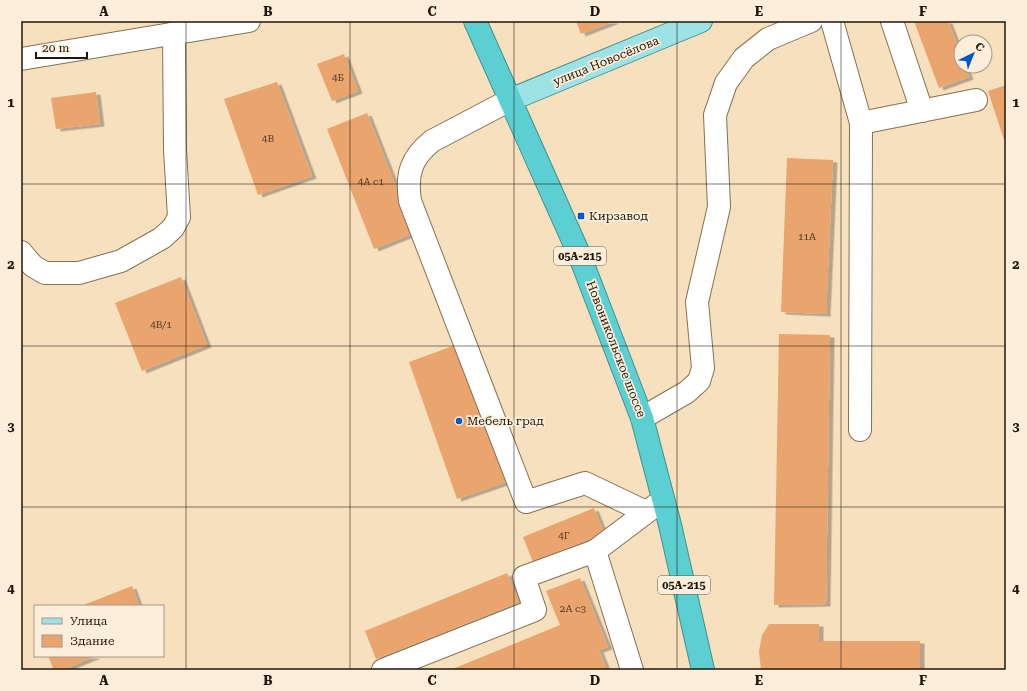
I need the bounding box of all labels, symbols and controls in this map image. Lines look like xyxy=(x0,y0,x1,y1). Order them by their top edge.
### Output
text: A xyxy=(99,4,109,19)
text: B xyxy=(263,4,273,19)
text: C xyxy=(427,4,437,19)
text: D xyxy=(590,4,600,19)
text: E xyxy=(755,4,763,19)
text: F xyxy=(919,4,927,19)
street label: улица Новосёлова xyxy=(551,33,661,89)
scale bar xyxy=(36,34,87,60)
north arrow xyxy=(953,34,993,74)
text: С xyxy=(972,40,987,55)
text: 20 m xyxy=(42,41,69,55)
house number: 4Б xyxy=(332,72,345,83)
text: 1 xyxy=(7,95,15,110)
text: 1 xyxy=(1012,95,1020,110)
house number: 4В xyxy=(262,133,274,144)
house number: 4А с1 xyxy=(358,176,385,187)
place label: Кирзавод xyxy=(589,209,648,223)
marker: Кирзавод xyxy=(576,211,586,221)
house number: 11А xyxy=(798,231,816,242)
road number: 05А-215 xyxy=(554,247,606,265)
text: 2 xyxy=(7,257,15,272)
text: 2 xyxy=(1012,257,1020,272)
street label: Новоникольское шоссе xyxy=(583,279,649,420)
house number: 4В/1 xyxy=(150,319,172,330)
place label: Мебель град xyxy=(467,414,544,428)
marker: Мебель град xyxy=(454,416,464,426)
text: 3 xyxy=(7,419,15,434)
text: 3 xyxy=(1012,419,1020,434)
house number: 4Г xyxy=(558,530,570,541)
road number: 05А-215 xyxy=(658,576,710,594)
text: 4 xyxy=(7,581,15,596)
text: 4 xyxy=(1012,581,1020,596)
house number: 2А с3 xyxy=(560,603,587,614)
legend xyxy=(34,605,164,657)
text: Улица xyxy=(70,614,108,628)
text: Здание xyxy=(70,634,115,648)
text: A xyxy=(99,673,109,688)
text: B xyxy=(263,673,273,688)
text: C xyxy=(427,673,437,688)
text: D xyxy=(590,673,600,688)
text: E xyxy=(755,673,763,688)
text: F xyxy=(919,673,927,688)

